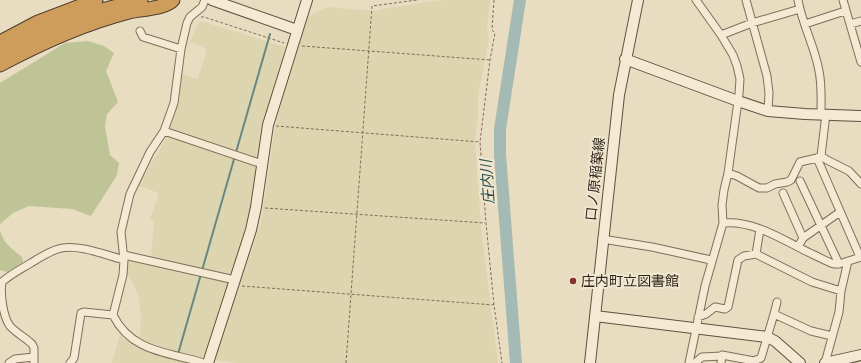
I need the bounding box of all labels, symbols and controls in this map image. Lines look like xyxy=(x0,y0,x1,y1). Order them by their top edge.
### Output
street label: 口ノ原稲築線 xyxy=(582,136,608,222)
water label: 庄内川 xyxy=(476,157,498,205)
place label: 庄内町立図書館 xyxy=(581,272,679,290)
marker: 庄内町立図書館 xyxy=(568,276,578,286)

